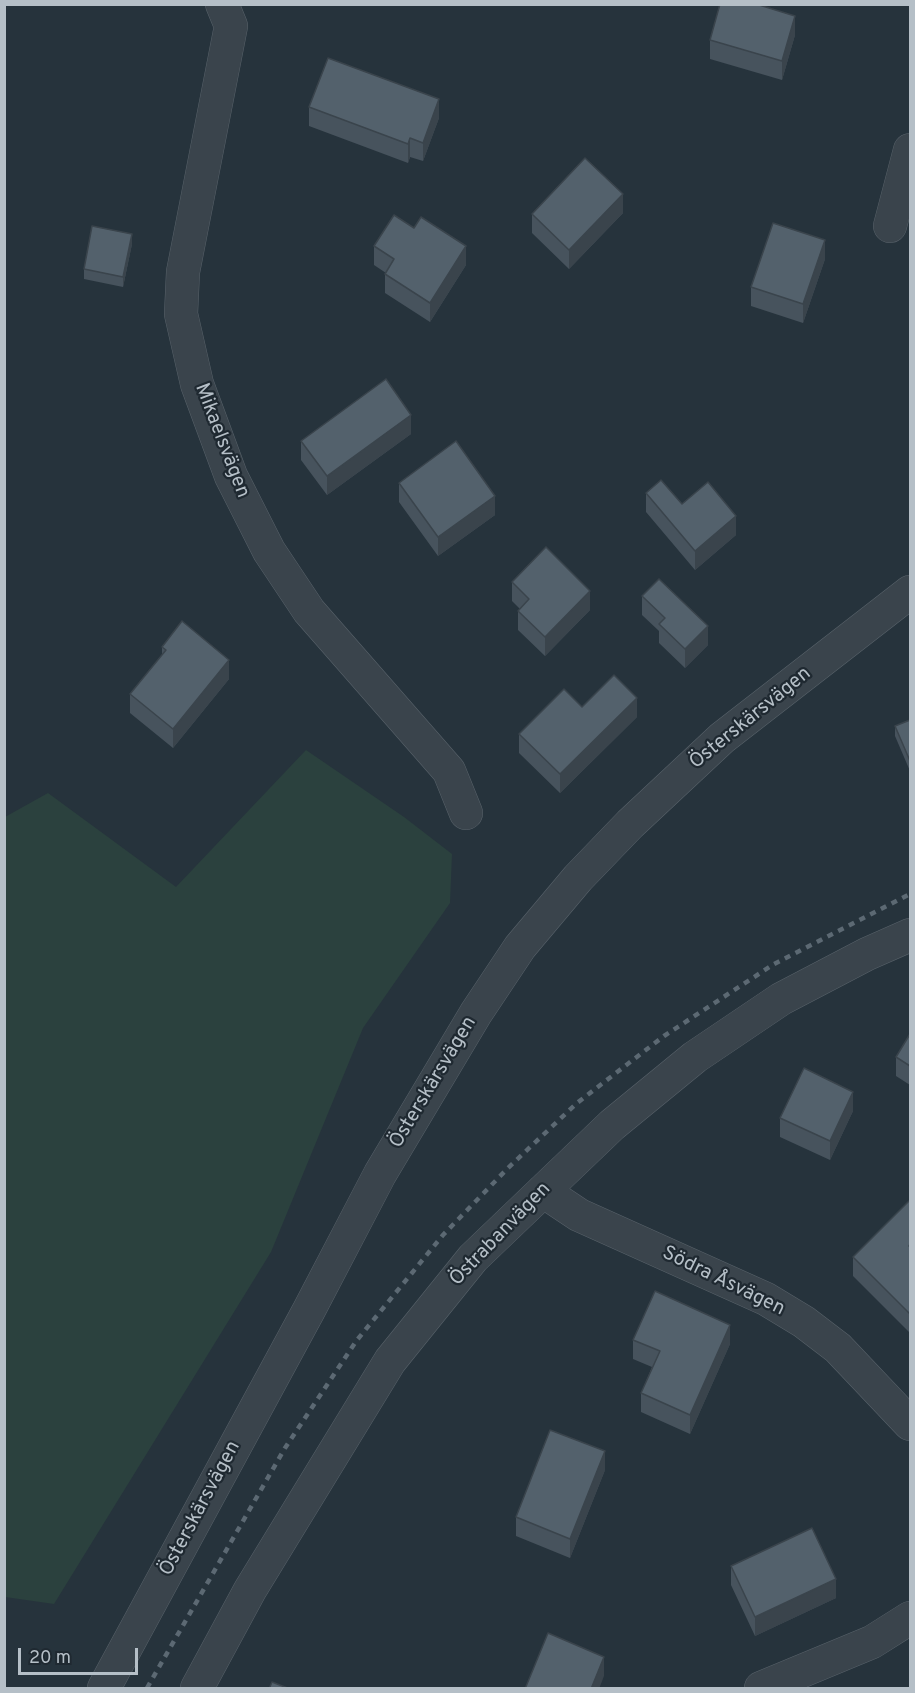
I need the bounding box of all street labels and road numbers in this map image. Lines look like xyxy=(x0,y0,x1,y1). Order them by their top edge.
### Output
street label: Mikaelsvägen xyxy=(188,380,254,502)
street label: Österskärsvägen xyxy=(685,663,817,775)
street label: Österskärsvägen xyxy=(385,1013,483,1153)
street label: Östrabanvägen xyxy=(445,1178,557,1292)
street label: Södra Åsvägen xyxy=(658,1242,788,1322)
street label: Österskärsvägen xyxy=(155,1437,247,1581)

